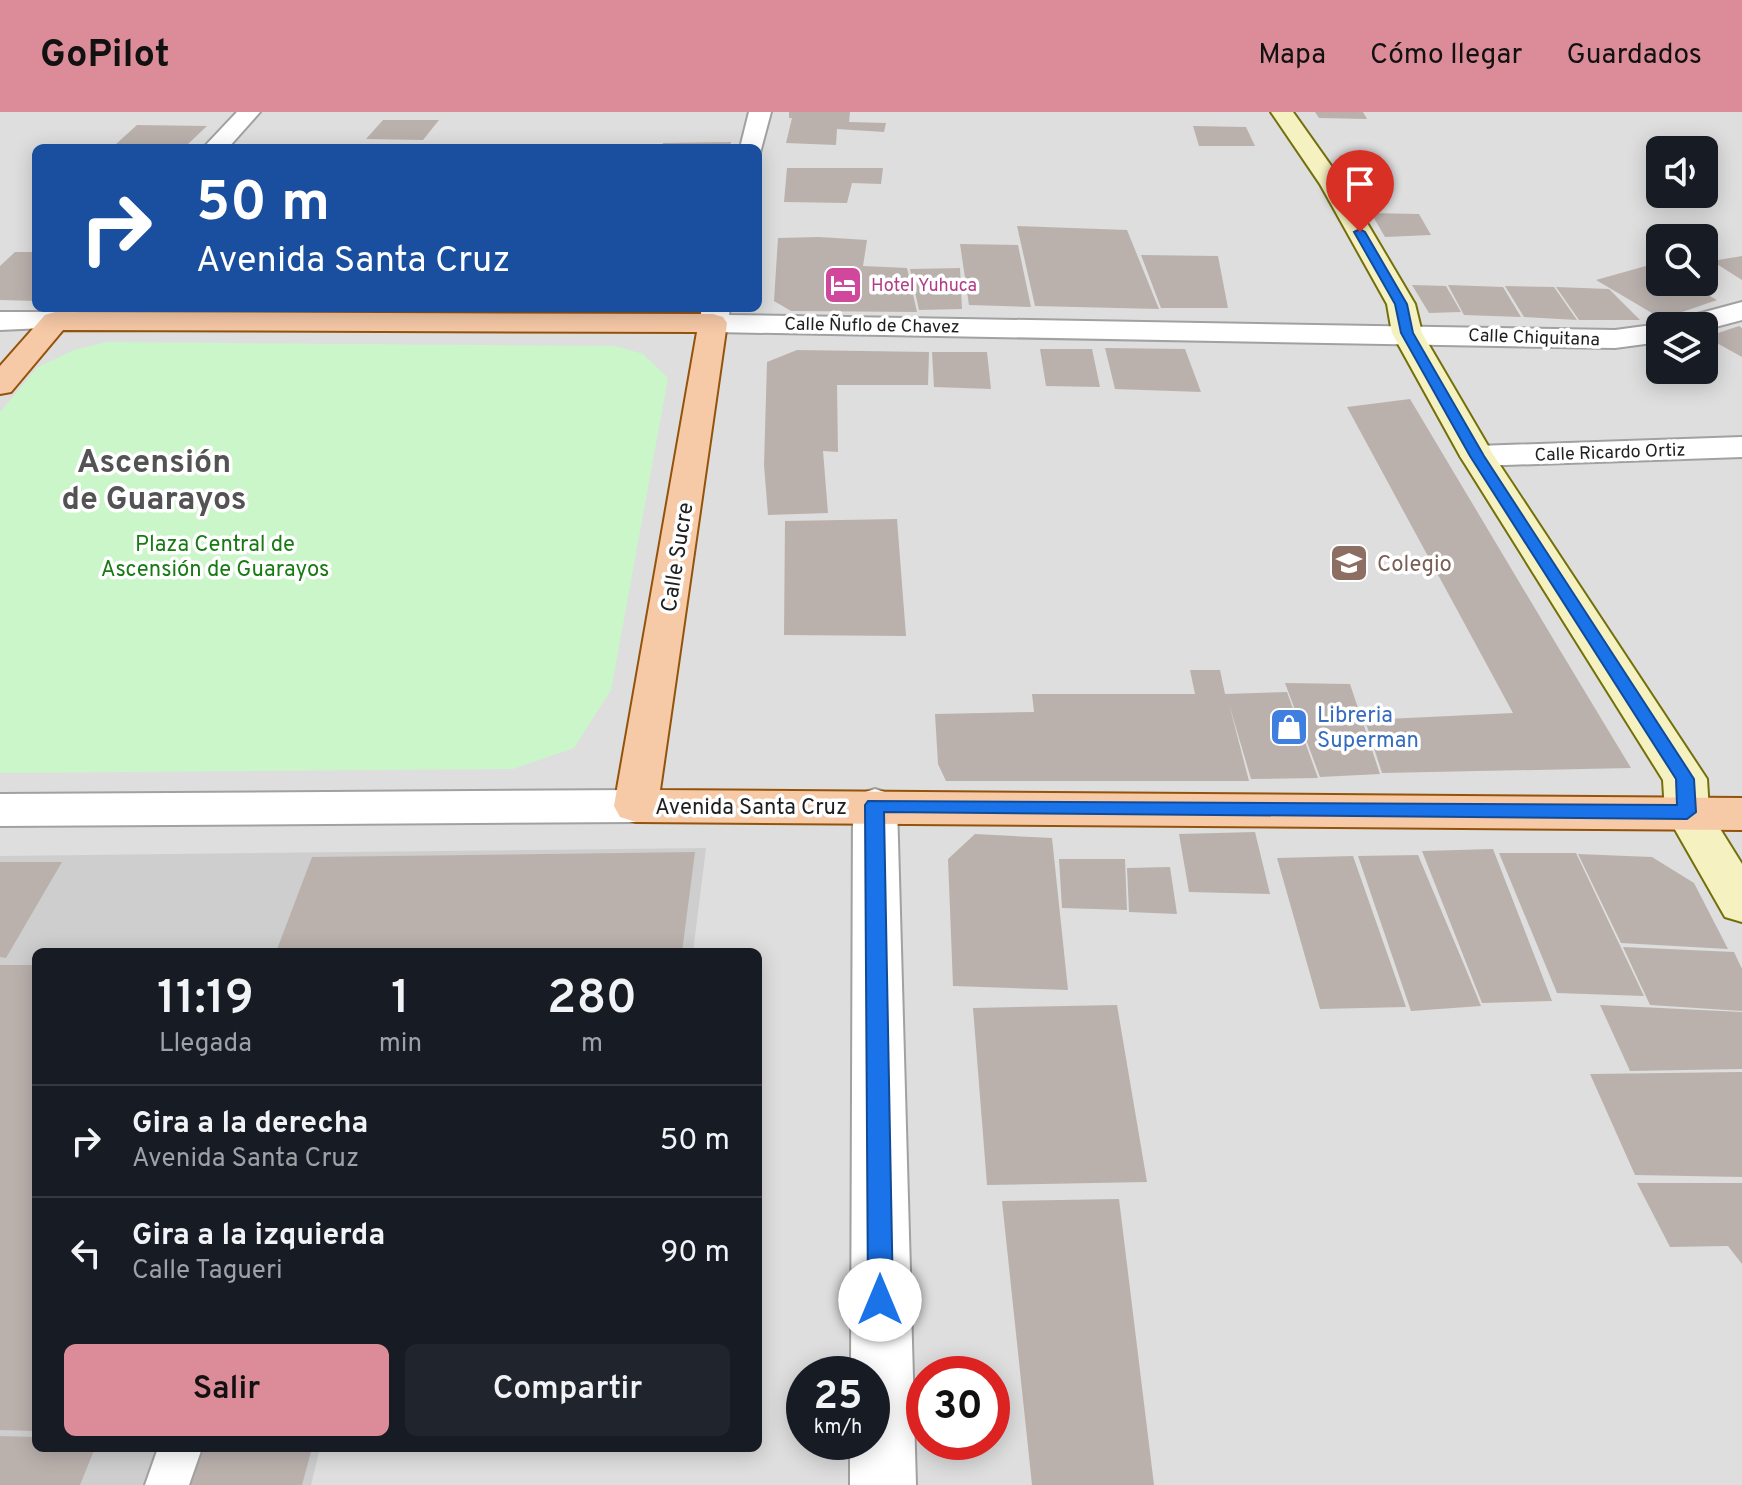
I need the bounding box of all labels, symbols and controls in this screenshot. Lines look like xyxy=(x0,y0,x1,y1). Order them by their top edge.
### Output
text: GoPilot xyxy=(40,32,170,81)
text: Mapa xyxy=(1258,38,1326,74)
text: Cómo llegar xyxy=(1370,38,1522,74)
text: Guardados xyxy=(1566,38,1702,74)
map controls xyxy=(1646,136,1718,384)
button: sound xyxy=(1646,136,1718,208)
pin xyxy=(1326,150,1394,232)
icon: arrive xyxy=(1338,162,1382,206)
text: 50 m xyxy=(196,170,330,240)
icon: right xyxy=(64,176,168,280)
button: search xyxy=(1646,224,1718,296)
text: Avenida Santa Cruz xyxy=(196,239,510,285)
hotel icon: Hotel Yuhuca xyxy=(822,264,864,306)
place label: Hotel Yuhuca xyxy=(871,275,977,298)
street label: Calle Ñuflo de Chavez xyxy=(784,311,960,340)
button: layers xyxy=(1646,312,1718,384)
street label: Calle Chiquitana xyxy=(1468,325,1600,352)
street label: Calle Ricardo Ortiz xyxy=(1534,439,1686,468)
district label: Ascensión de Guarayos xyxy=(62,444,247,521)
street label: Calle Sucre xyxy=(656,501,700,614)
park label: Plaza Central de Ascensión de Guarayos xyxy=(101,532,329,584)
school or university icon: Colegio xyxy=(1328,542,1370,584)
place label: Colegio xyxy=(1377,552,1452,579)
place label: Libreria Superman xyxy=(1317,703,1419,755)
shop icon: Libreria Superman xyxy=(1268,706,1310,748)
street label: Avenida Santa Cruz xyxy=(655,795,847,822)
text: 11:19 xyxy=(157,970,254,1030)
text: 1 xyxy=(391,970,410,1030)
text: 280 xyxy=(547,970,637,1030)
text: Llegada xyxy=(159,1028,252,1061)
text: min xyxy=(379,1028,422,1061)
text: m xyxy=(581,1028,603,1061)
text: Gira a la derecha xyxy=(132,1106,368,1143)
icon: right xyxy=(64,1119,108,1163)
text: 50 m xyxy=(660,1123,730,1160)
text: Avenida Santa Cruz xyxy=(132,1143,359,1176)
text: Gira a la izquierda xyxy=(132,1218,385,1255)
icon: left xyxy=(64,1231,108,1275)
text: 90 m xyxy=(661,1235,730,1272)
text: Calle Tagueri xyxy=(132,1255,283,1288)
position arrow xyxy=(838,1258,922,1342)
button: Salir xyxy=(64,1344,389,1436)
button: Compartir xyxy=(405,1344,730,1436)
speed limit sign: 30 xyxy=(906,1356,1010,1460)
text: 25 xyxy=(814,1373,862,1423)
text: km/h xyxy=(814,1415,862,1441)

